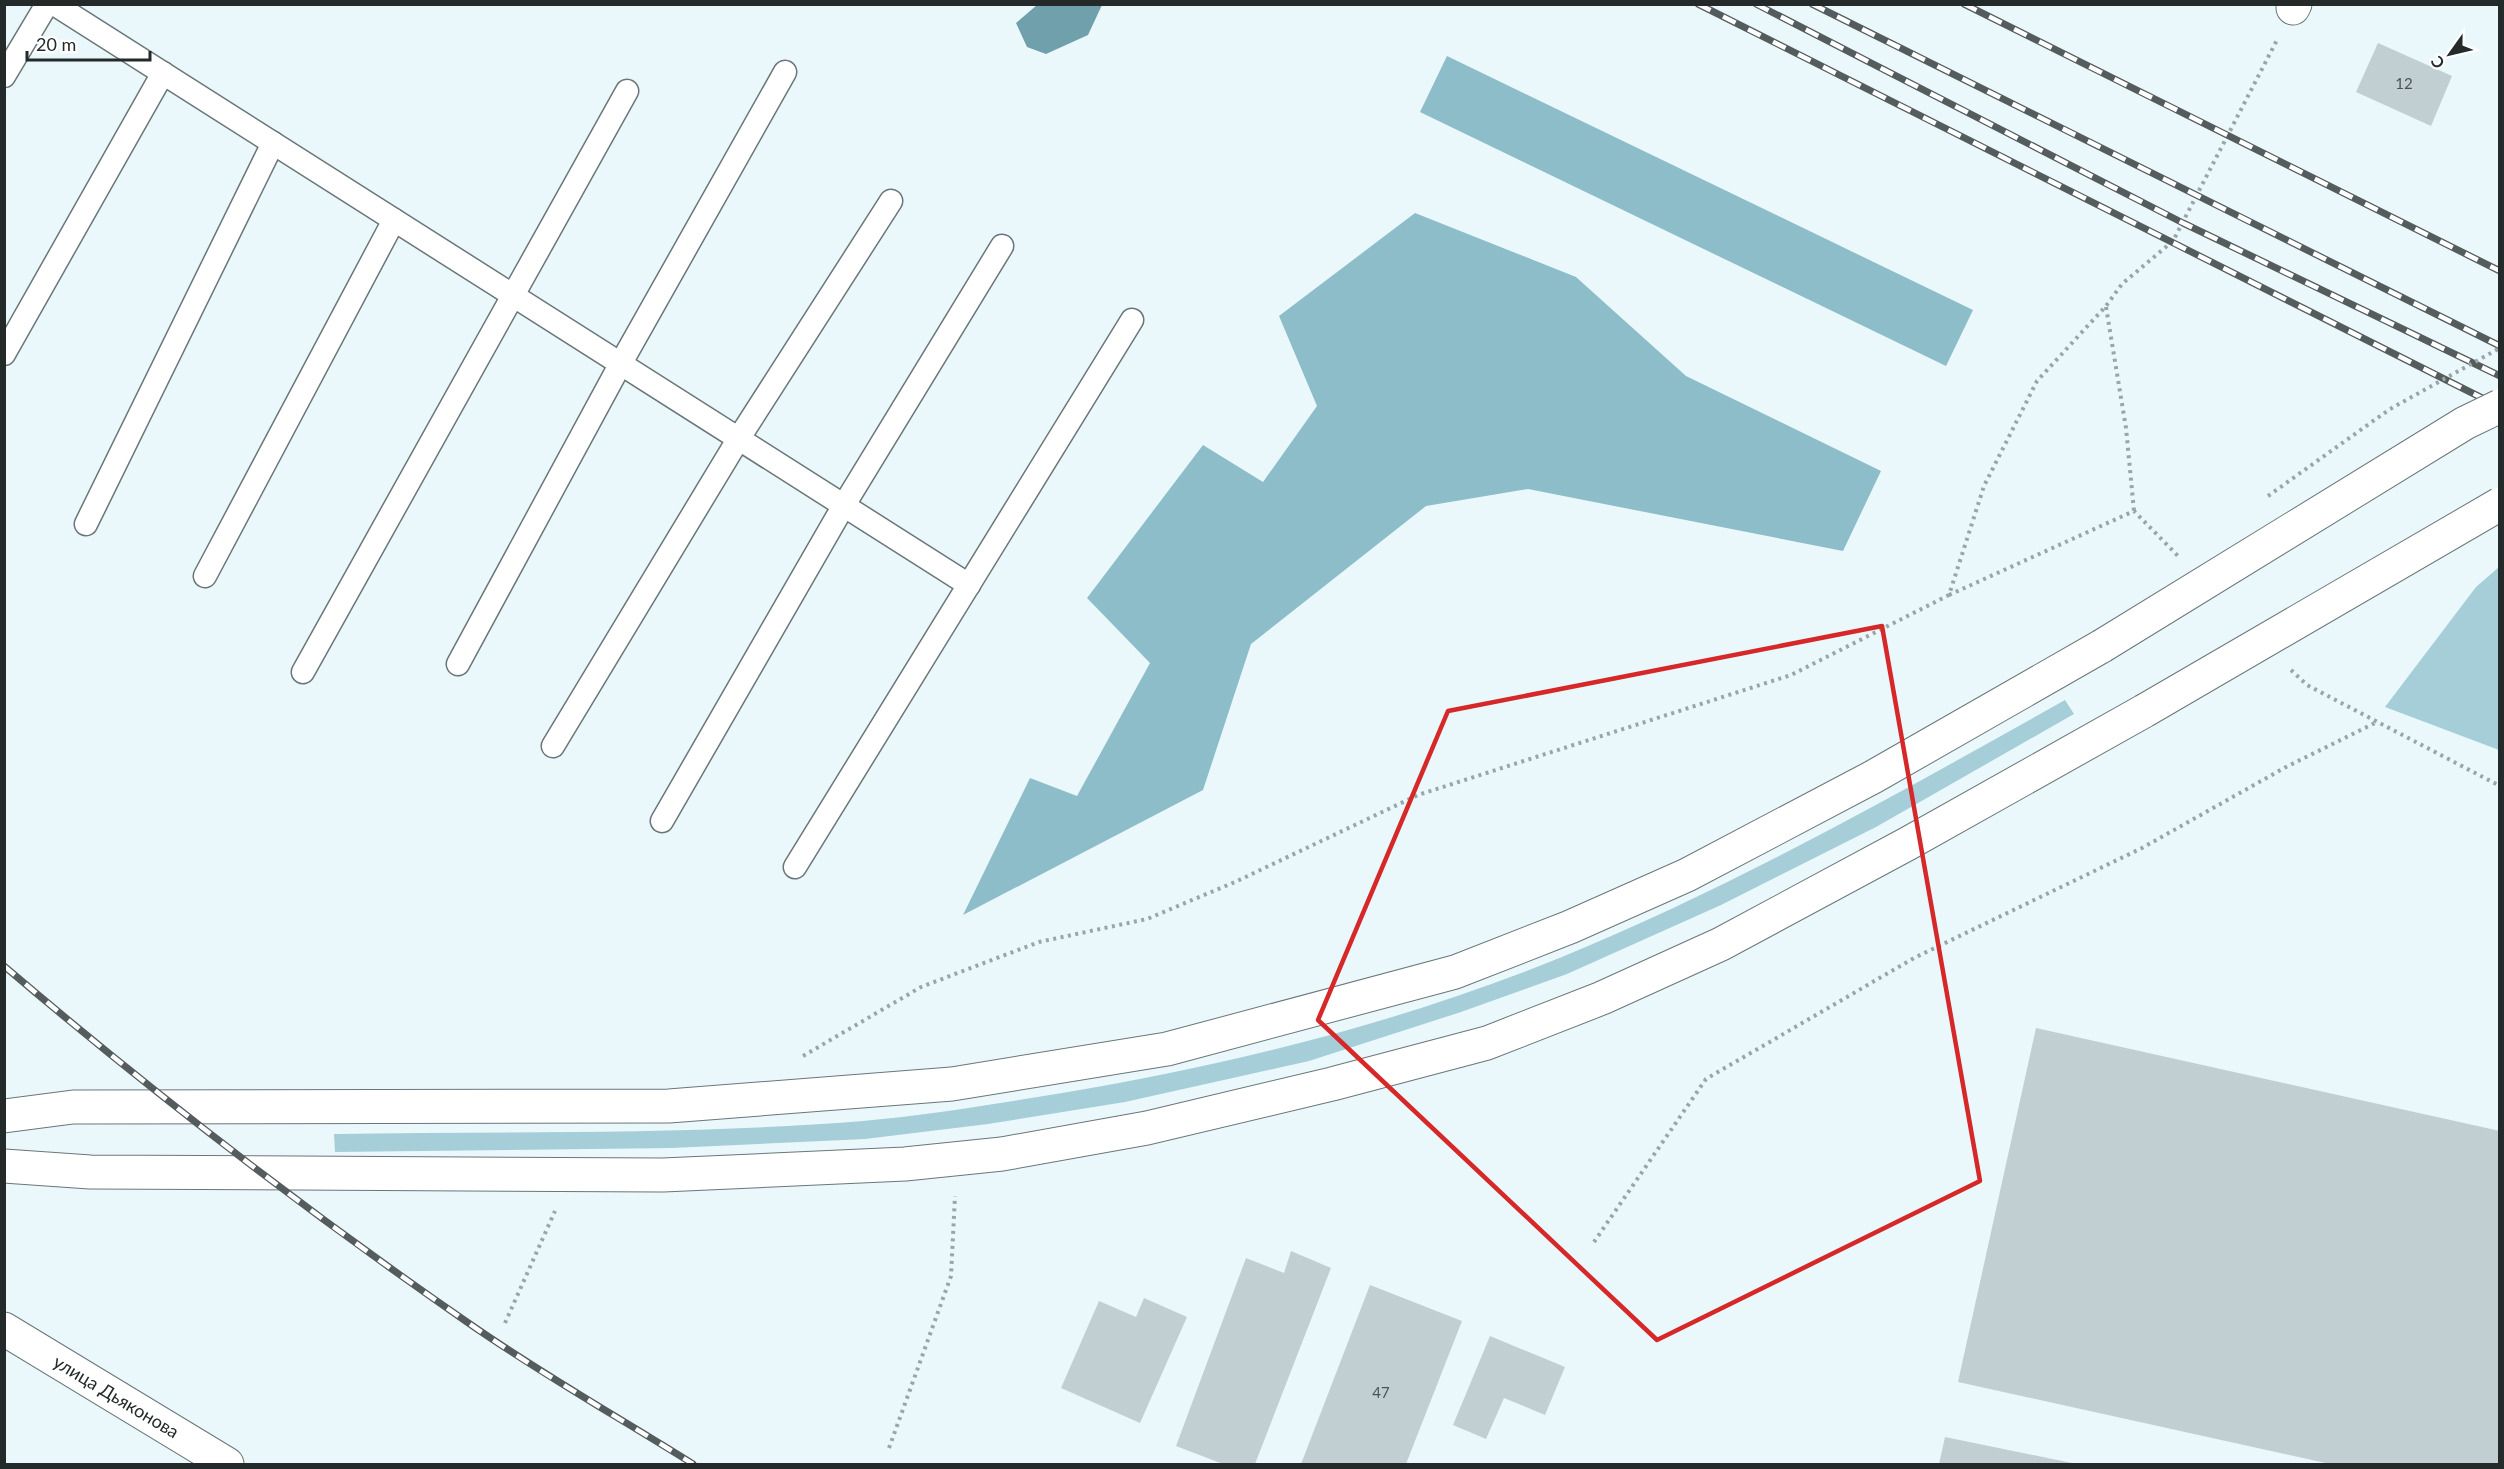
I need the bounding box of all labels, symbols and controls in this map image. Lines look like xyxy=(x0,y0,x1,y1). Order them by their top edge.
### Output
scale bar xyxy=(27,24,150,62)
north arrow xyxy=(2420,24,2480,84)
text: 20 m xyxy=(36,33,76,55)
text: С xyxy=(2426,53,2448,72)
house number: 12 xyxy=(2395,74,2413,92)
street label: улица Дьяконова xyxy=(50,1350,183,1442)
house number: 47 xyxy=(1372,1383,1390,1401)

